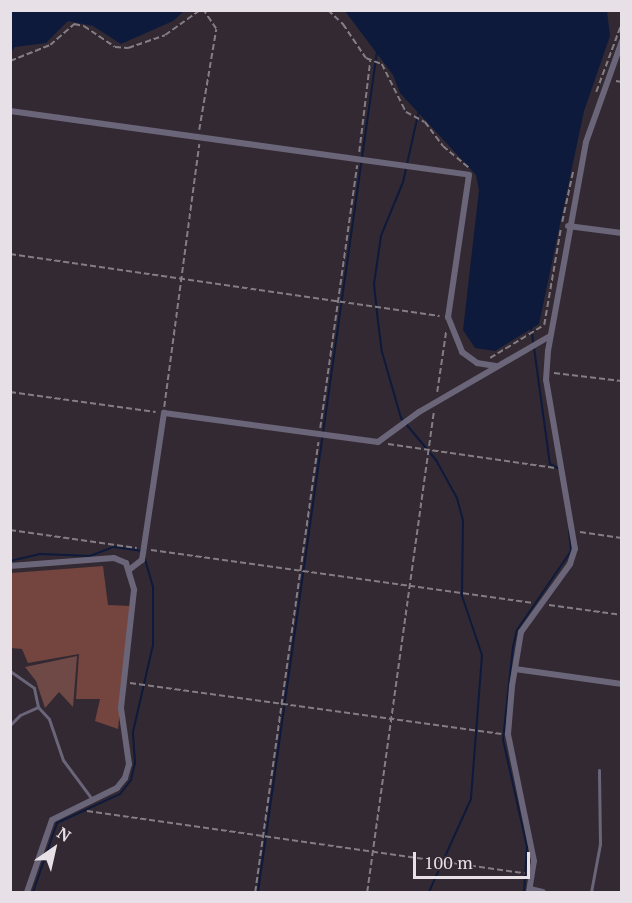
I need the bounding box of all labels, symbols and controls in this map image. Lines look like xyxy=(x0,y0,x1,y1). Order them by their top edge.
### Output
north arrow xyxy=(24,819,84,879)
text: N xyxy=(53,822,75,847)
scale bar xyxy=(416,840,533,878)
text: 100 m xyxy=(424,850,473,874)

